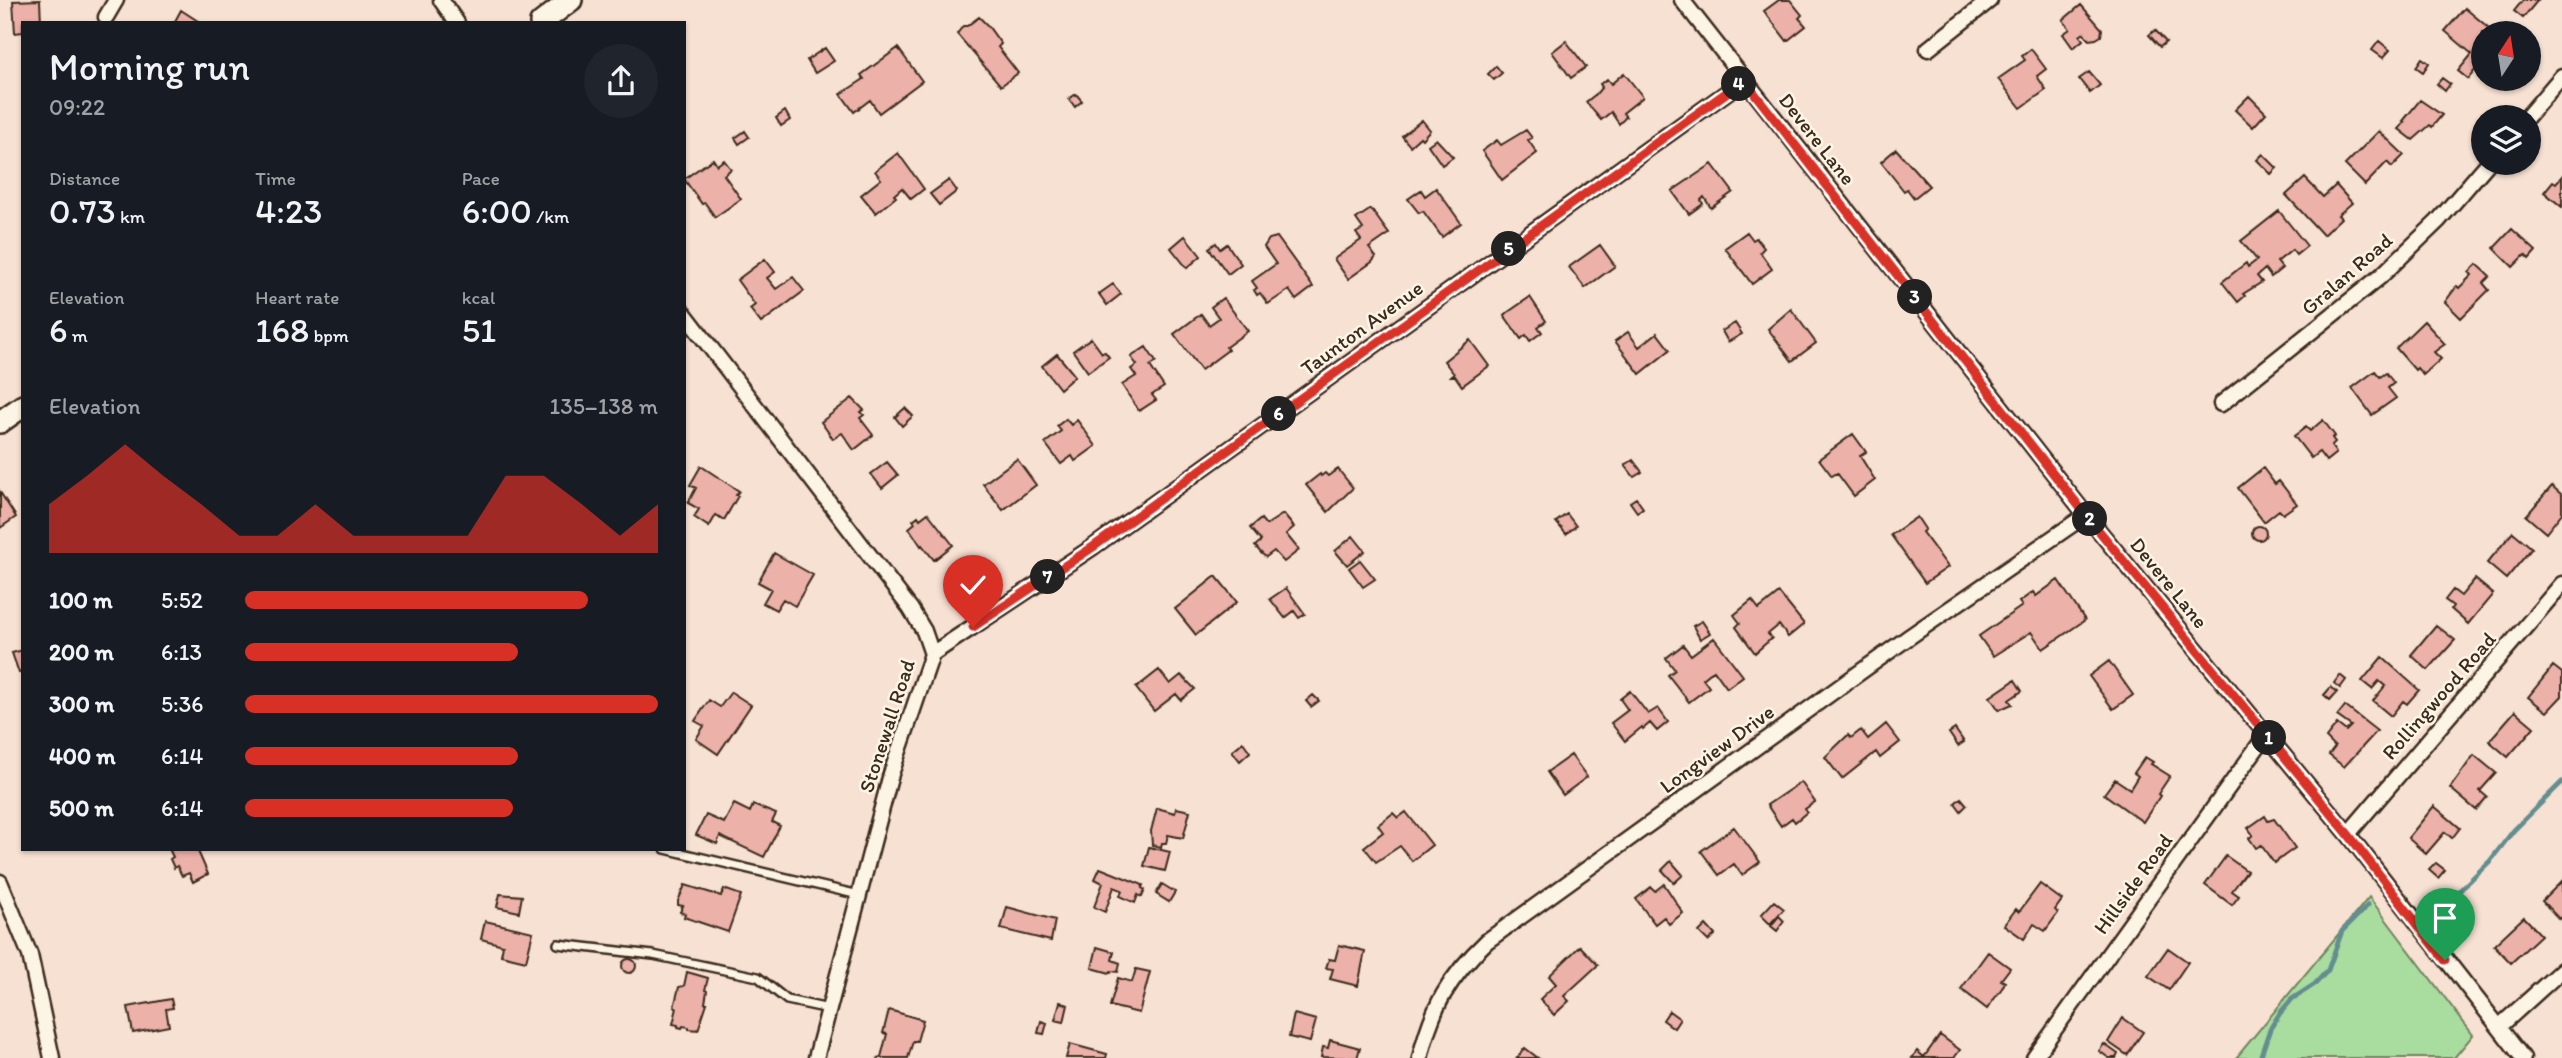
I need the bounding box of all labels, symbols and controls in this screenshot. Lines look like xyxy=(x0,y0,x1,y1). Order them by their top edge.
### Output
north arrow xyxy=(2471,21,2541,91)
map controls xyxy=(2471,21,2541,175)
text: Morning run xyxy=(49,44,250,90)
button: share xyxy=(584,44,658,118)
pin: 4 xyxy=(1722,66,1756,102)
text: 4 xyxy=(1733,72,1744,95)
street label: Devere Lane xyxy=(1774,88,1861,190)
text: 09:22 xyxy=(49,93,105,121)
button: layers xyxy=(2471,105,2541,175)
text: Distance xyxy=(49,167,120,190)
text: Time xyxy=(255,167,296,190)
text: Pace xyxy=(462,167,500,190)
text: 0.73 xyxy=(49,190,116,232)
text: 4:23 xyxy=(255,190,322,232)
text: 6:00 xyxy=(462,190,532,232)
text: km xyxy=(116,205,145,228)
text: /km xyxy=(532,205,569,228)
street label: Gralan Road xyxy=(2296,227,2398,320)
pin: 5 xyxy=(1492,232,1526,266)
text: 5 xyxy=(1504,237,1513,260)
street label: Taunton Avenue xyxy=(1296,275,1428,380)
pin: 3 xyxy=(1898,280,1932,314)
text: 3 xyxy=(1909,285,1920,308)
text: Elevation xyxy=(49,286,125,309)
text: Heart rate xyxy=(255,286,339,309)
text: kcal xyxy=(462,286,495,309)
text: 6 xyxy=(49,309,68,351)
text: 168 xyxy=(255,309,309,351)
text: 51 xyxy=(462,309,496,351)
text: m xyxy=(68,324,88,347)
text: bpm xyxy=(309,324,349,347)
text: Elevation xyxy=(49,392,140,420)
text: 135–138 m xyxy=(550,392,658,420)
pin: 6 xyxy=(1262,396,1296,432)
text: 6 xyxy=(1273,402,1284,425)
pin: 2 xyxy=(2072,502,2108,536)
text: 2 xyxy=(2085,507,2095,530)
street label: Devere Lane xyxy=(2125,532,2214,633)
pin xyxy=(943,555,1003,627)
pin: 7 xyxy=(1030,560,1066,594)
text: 7 xyxy=(1043,565,1052,588)
icon: check xyxy=(954,566,992,604)
text: 100 m xyxy=(49,586,113,614)
text: 5:52 xyxy=(161,586,203,614)
street label: Rollingwood Road xyxy=(2376,626,2501,765)
text: 200 m xyxy=(49,638,114,666)
text: 6:13 xyxy=(161,638,202,666)
street label: Stonewall Road xyxy=(853,656,920,796)
text: 300 m xyxy=(49,690,114,718)
text: 5:36 xyxy=(161,690,203,718)
street label: Longview Drive xyxy=(1655,699,1779,798)
pin: 1 xyxy=(2252,720,2286,756)
text: 1 xyxy=(2264,726,2273,749)
text: 400 m xyxy=(49,742,116,770)
text: 6:14 xyxy=(161,742,203,770)
text: 500 m xyxy=(49,794,114,822)
text: 6:14 xyxy=(161,794,203,822)
street label: Hillside Road xyxy=(2088,829,2177,939)
pin xyxy=(2415,888,2475,960)
icon: arrive xyxy=(2426,899,2464,937)

